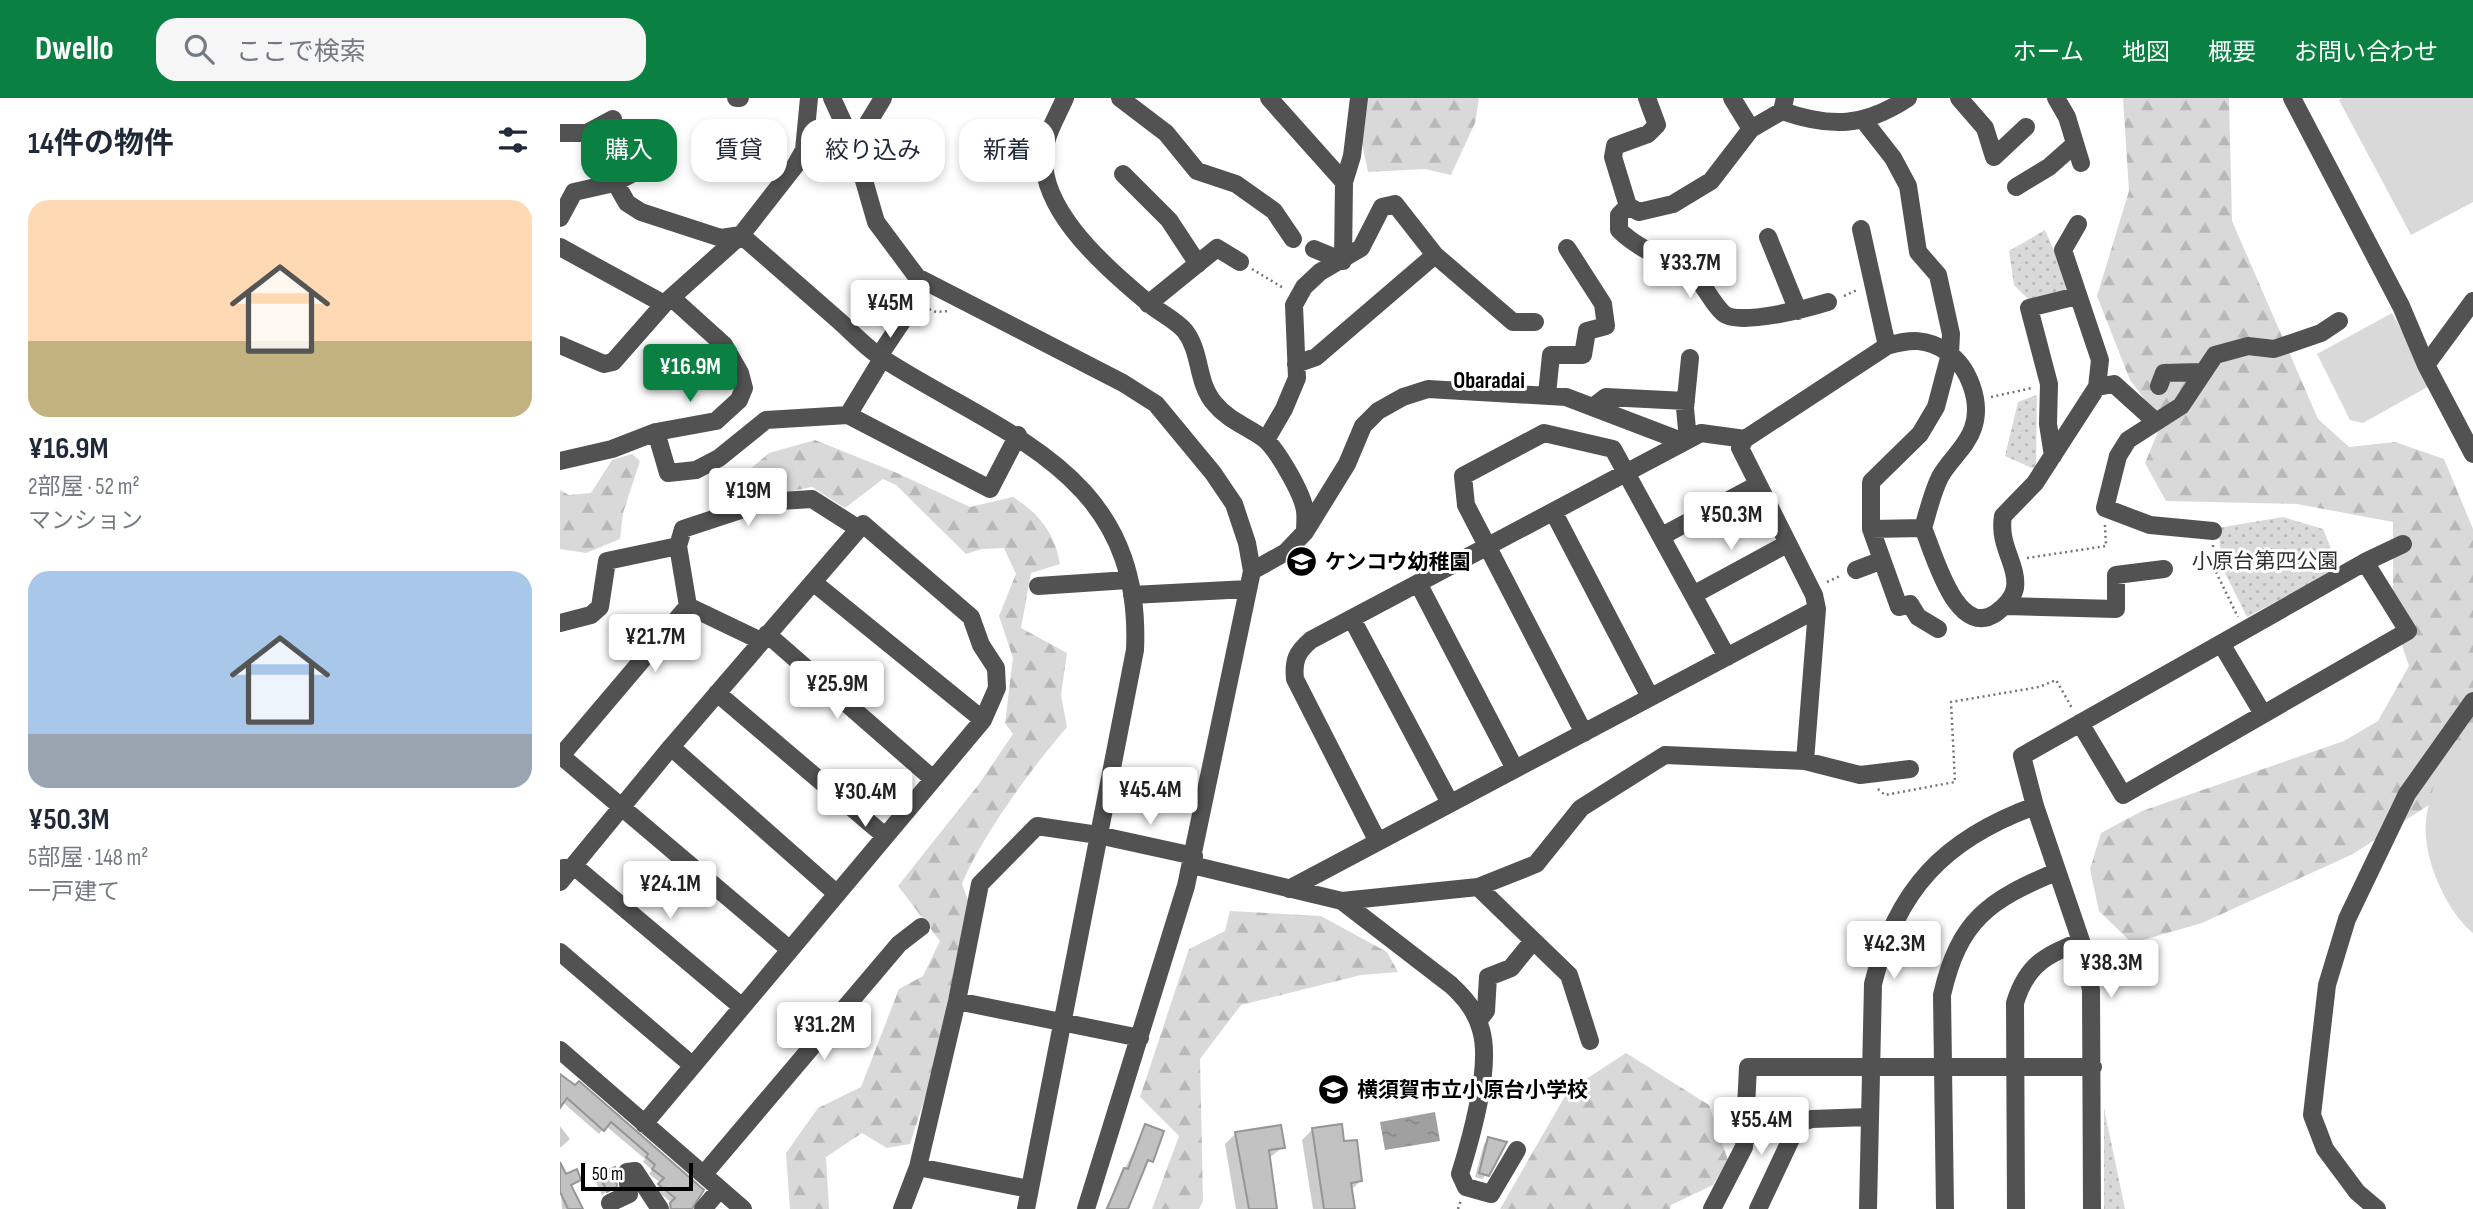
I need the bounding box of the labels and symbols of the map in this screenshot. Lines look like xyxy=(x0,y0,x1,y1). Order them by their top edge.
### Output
pin: ¥33.7M xyxy=(1633,240,1747,300)
pin: ¥45M xyxy=(849,280,931,340)
pin: ¥16.9M xyxy=(633,344,747,404)
district label: Obaradai xyxy=(1453,367,1525,395)
pin: ¥19M xyxy=(707,468,789,528)
pin: ¥50.3M xyxy=(1674,492,1788,552)
school or university icon: ケンコウ幼稚園 xyxy=(1285,545,1319,579)
park label: 小原台第四公園 xyxy=(2192,549,2339,574)
place label: ケンコウ幼稚園 xyxy=(1325,550,1471,575)
pin: ¥21.7M xyxy=(598,614,712,674)
pin: ¥25.9M xyxy=(780,662,894,721)
pin: ¥45.4M xyxy=(1093,768,1207,827)
pin: ¥30.4M xyxy=(808,770,922,829)
pin: ¥24.1M xyxy=(613,862,727,921)
pin: ¥42.3M xyxy=(1837,922,1951,981)
pin: ¥38.3M xyxy=(2054,940,2168,1000)
pin: ¥31.2M xyxy=(767,1002,881,1062)
school or university icon: 横須賀市立小原台小学校 xyxy=(1317,1073,1351,1107)
place label: 横須賀市立小原台小学校 xyxy=(1357,1078,1588,1103)
pin: ¥55.4M xyxy=(1704,1098,1818,1157)
scale bar xyxy=(581,1160,693,1192)

